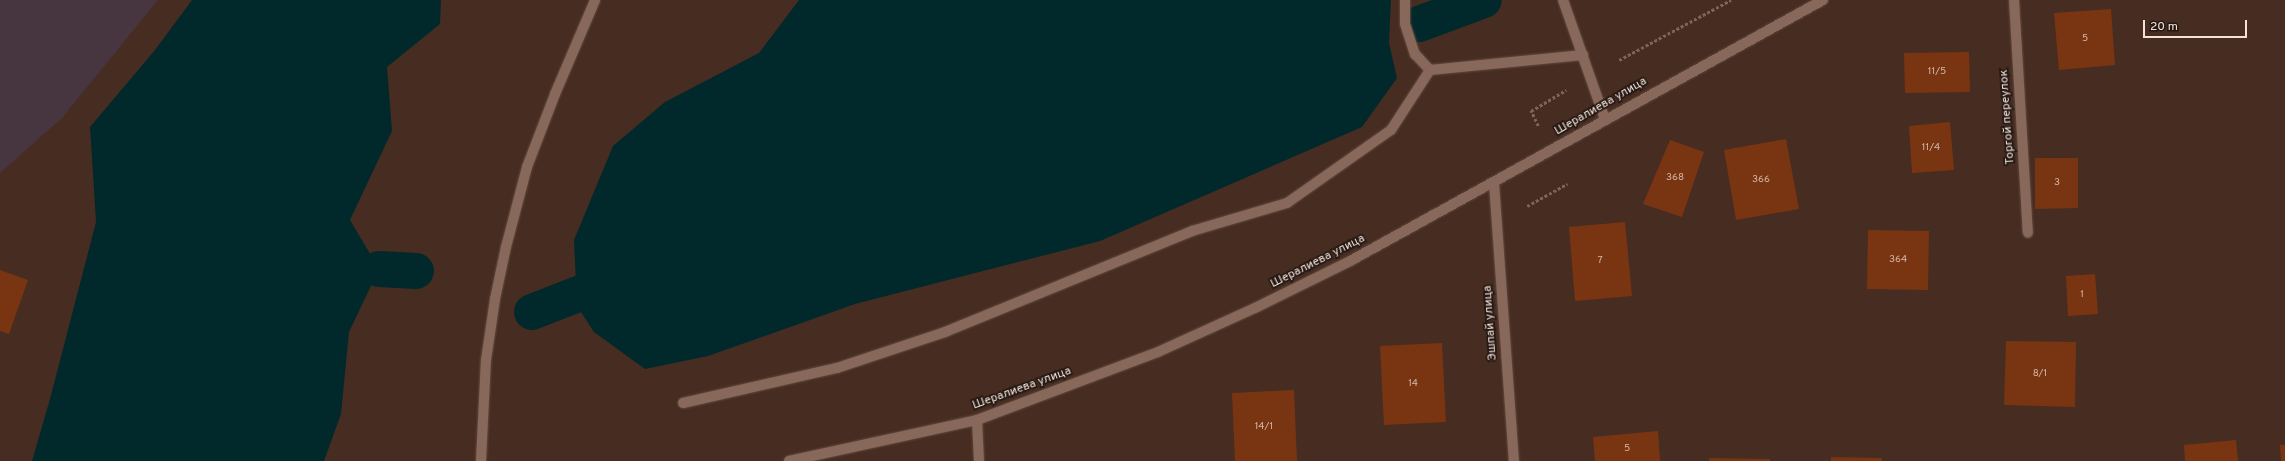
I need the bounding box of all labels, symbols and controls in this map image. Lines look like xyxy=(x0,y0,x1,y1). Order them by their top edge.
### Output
scale bar xyxy=(2145,12,2249,38)
text: 20 m xyxy=(2150,19,2178,35)
house number: 5 xyxy=(2082,33,2088,45)
house number: 11/5 xyxy=(1928,66,1946,78)
street label: Торгой переулок xyxy=(1997,69,2019,165)
street label: Шералиева улица xyxy=(1552,75,1650,139)
house number: 11/4 xyxy=(1922,142,1940,154)
house number: 368 xyxy=(1666,172,1684,184)
house number: 366 xyxy=(1752,174,1770,186)
house number: 3 xyxy=(2054,177,2060,189)
street label: Шералиева улица xyxy=(1268,232,1368,292)
house number: 364 xyxy=(1889,254,1907,266)
house number: 7 xyxy=(1597,255,1603,267)
street label: Эшпай улица xyxy=(1481,285,1501,361)
house number: 1 xyxy=(2080,289,2084,301)
street label: Шералиева улица xyxy=(971,364,1073,414)
house number: 8/1 xyxy=(2033,368,2047,380)
house number: 14 xyxy=(1408,378,1418,390)
house number: 14/1 xyxy=(1255,421,1273,433)
house number: 5 xyxy=(1624,443,1630,455)

